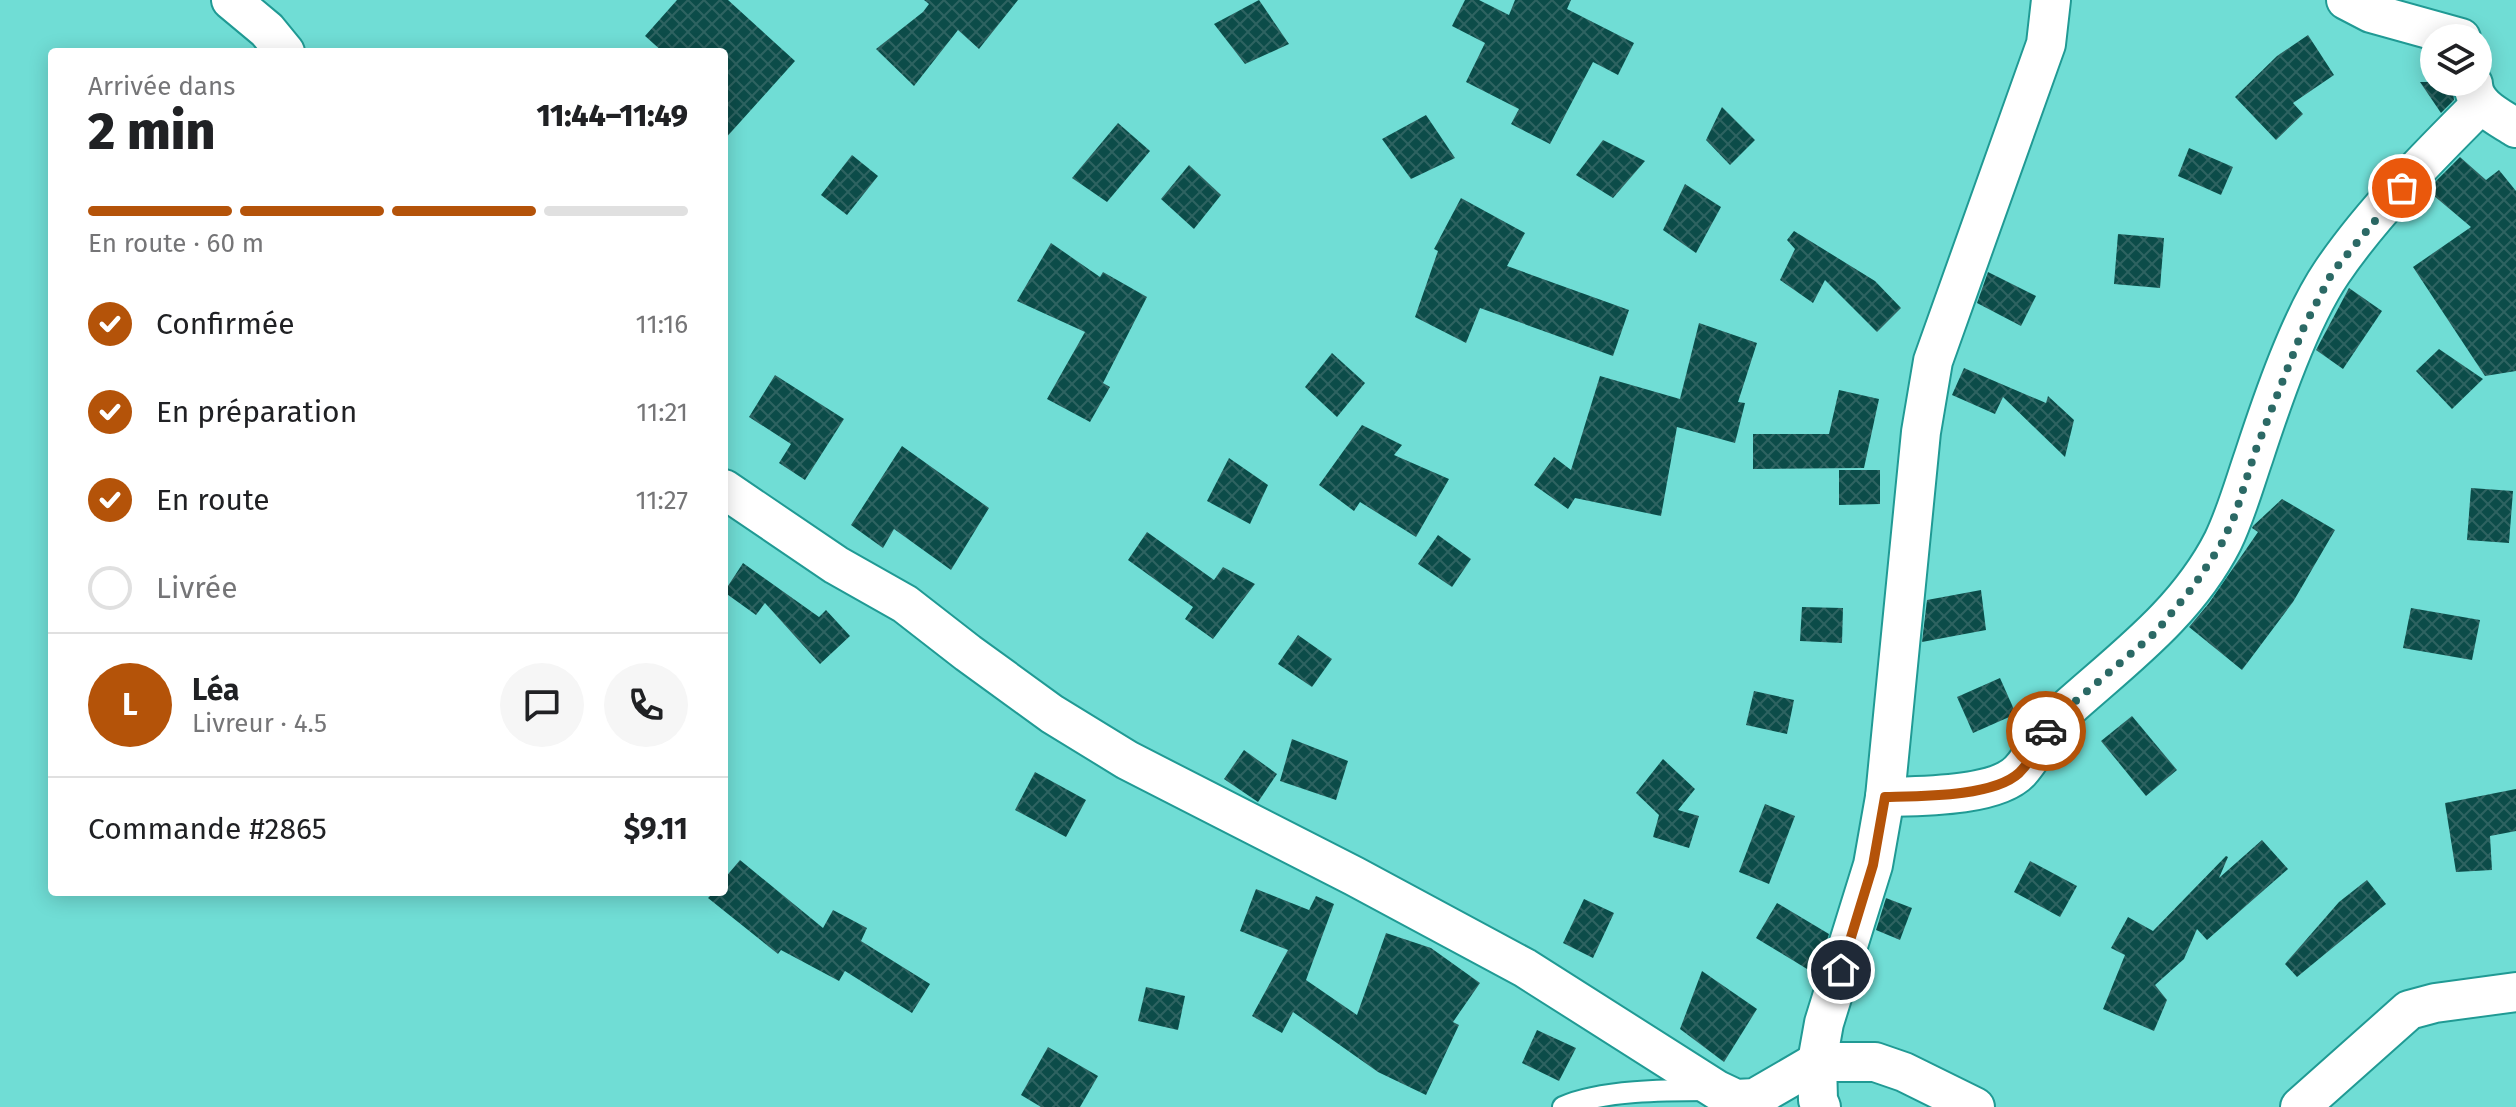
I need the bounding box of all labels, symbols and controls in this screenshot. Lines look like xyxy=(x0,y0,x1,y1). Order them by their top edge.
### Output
map controls xyxy=(2420,24,2492,96)
button: layers xyxy=(2420,24,2492,96)
text: Arrivée dans xyxy=(88,71,235,102)
text: 11:44–11:49 xyxy=(537,98,688,134)
text: 2 min xyxy=(88,100,215,163)
pin xyxy=(2368,154,2436,222)
icon: bag xyxy=(2380,166,2424,210)
text: En route · 60 m xyxy=(88,228,264,259)
icon: check xyxy=(88,302,132,346)
text: Confirmée xyxy=(156,306,295,342)
text: 11:16 xyxy=(636,309,688,340)
icon: check xyxy=(88,390,132,434)
text: En préparation xyxy=(156,394,357,430)
text: 11:21 xyxy=(636,397,688,428)
icon: check xyxy=(88,478,132,522)
text: En route xyxy=(156,482,270,518)
text: 11:27 xyxy=(635,485,688,516)
text: Livrée xyxy=(156,570,238,606)
button: chat xyxy=(500,663,584,747)
button: phone xyxy=(604,663,688,747)
text: Léa xyxy=(192,672,239,708)
text: L xyxy=(122,687,138,723)
courier xyxy=(2006,691,2086,771)
text: Livreur · 4.5 xyxy=(192,708,327,739)
icon: car xyxy=(2024,709,2068,753)
text: Commande #2865 xyxy=(88,811,327,847)
text: $9.11 xyxy=(624,811,688,847)
pin xyxy=(1807,936,1875,1004)
icon: home xyxy=(1819,948,1863,992)

